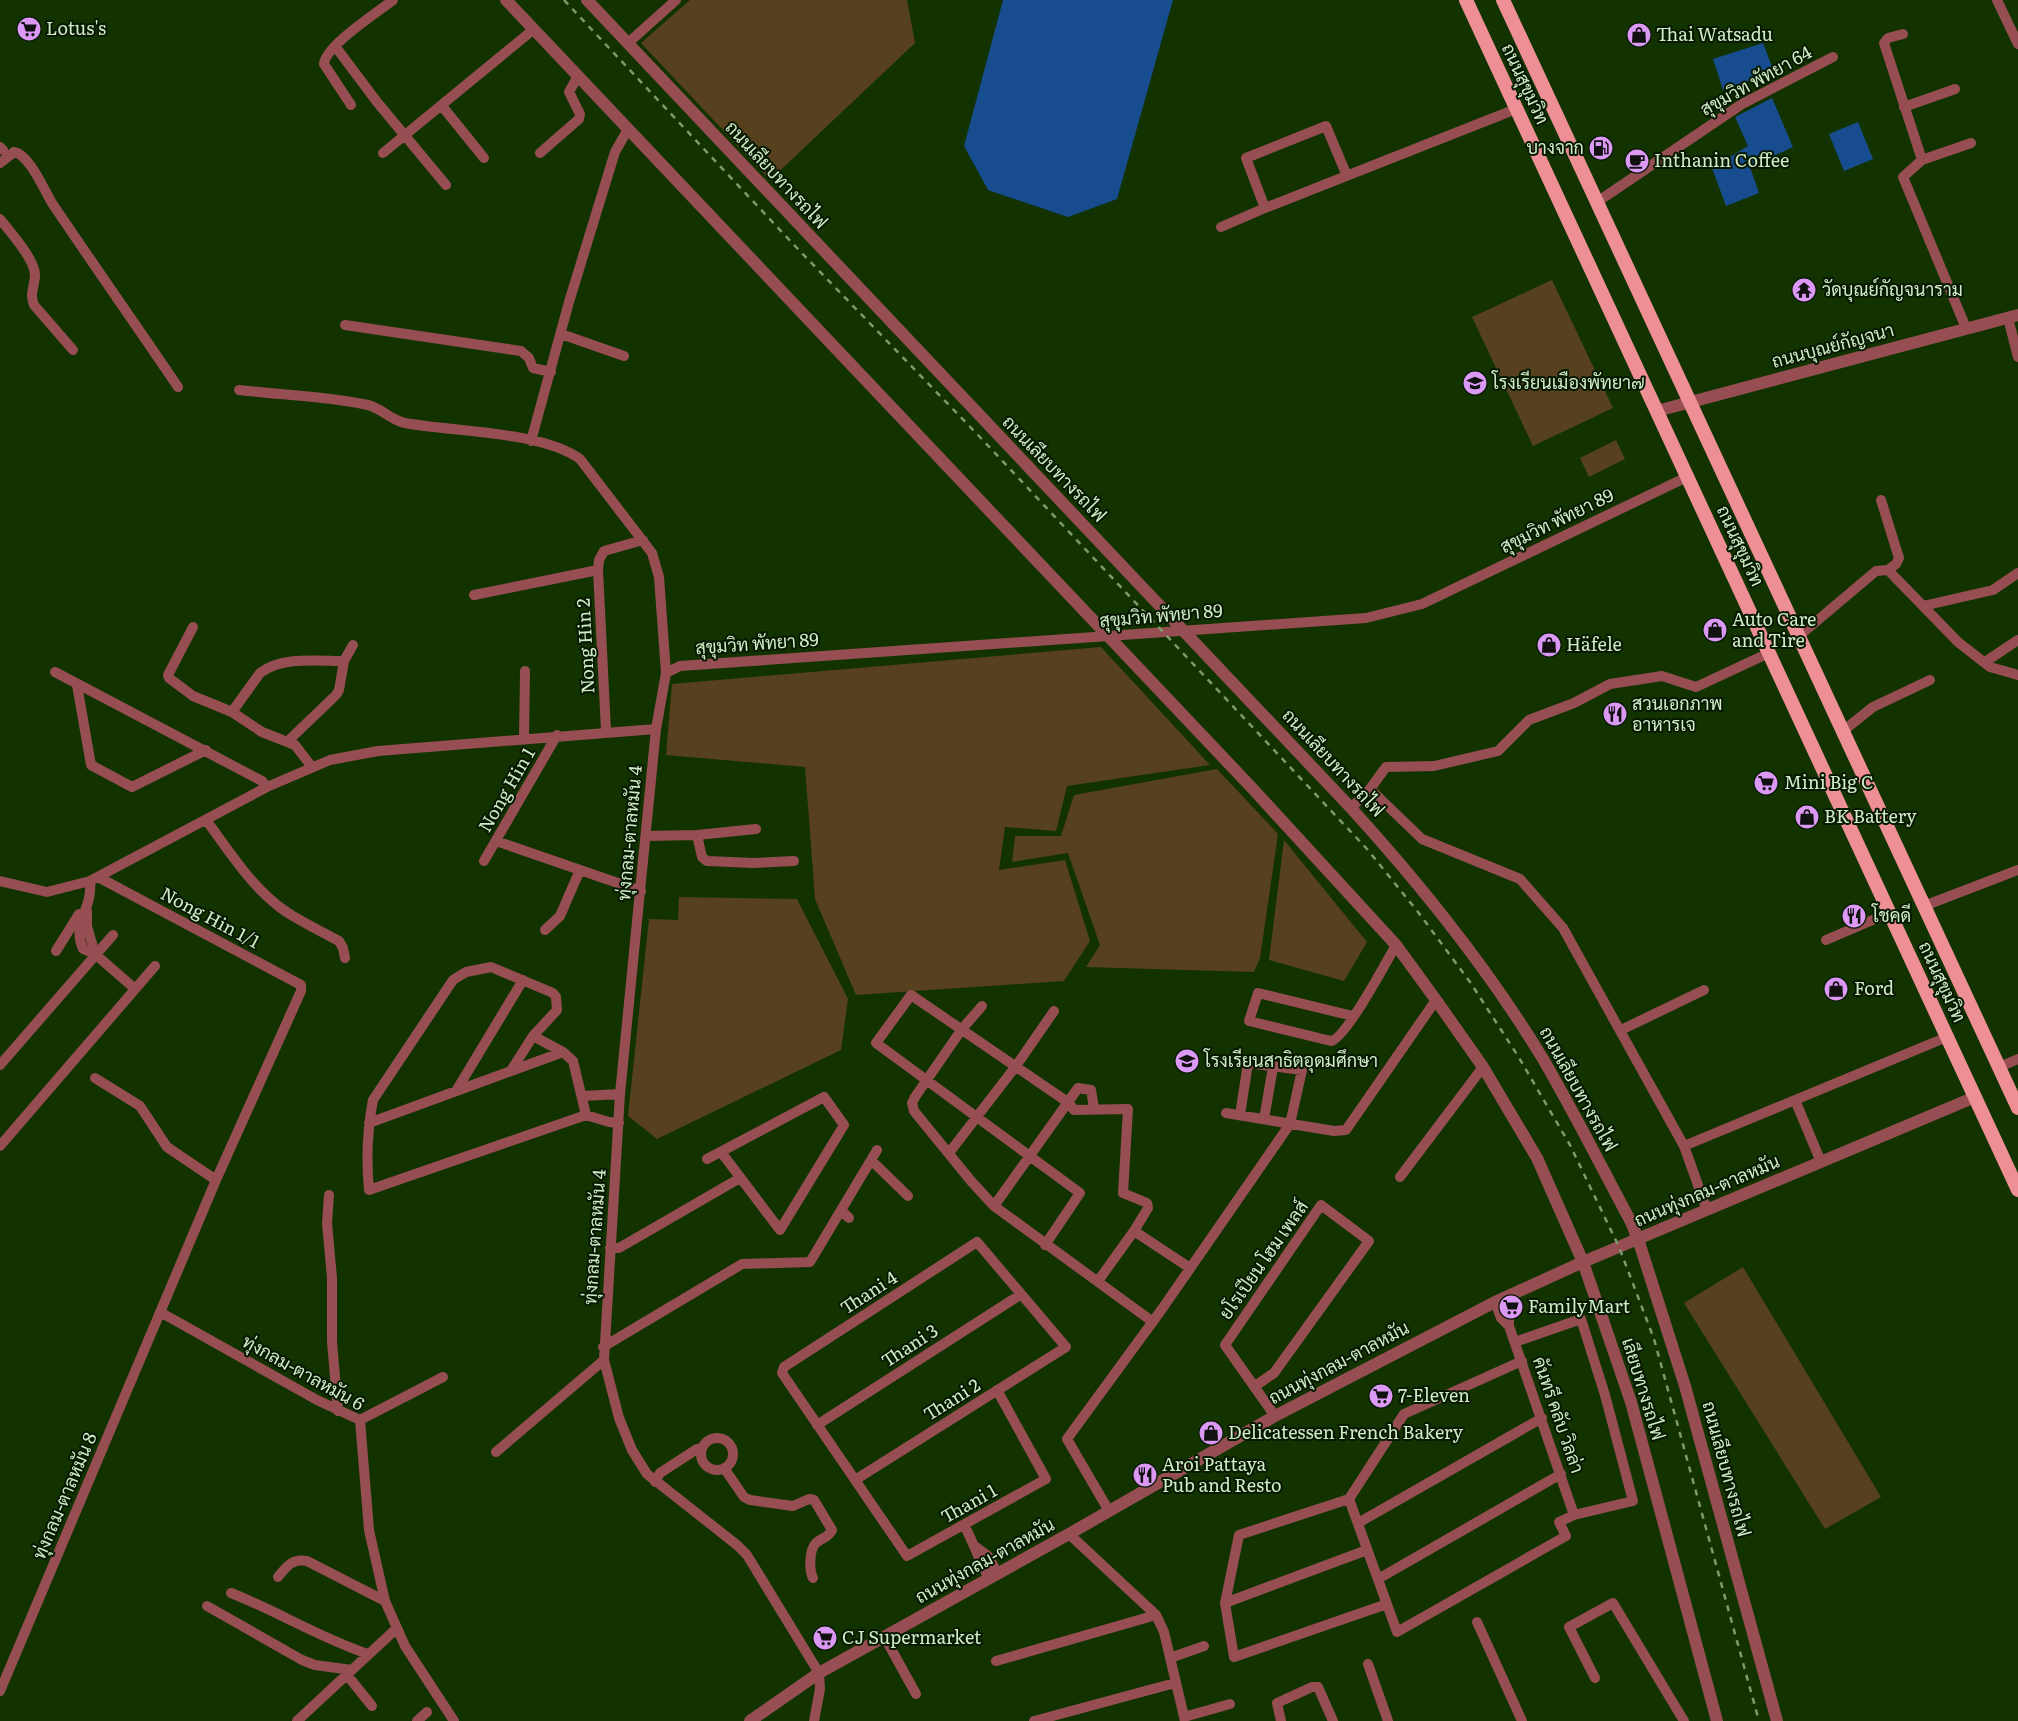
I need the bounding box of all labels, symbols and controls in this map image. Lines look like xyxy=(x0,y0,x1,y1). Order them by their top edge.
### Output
place label: Lotus's xyxy=(46,14,106,41)
supermarket icon: Lotus's xyxy=(16,16,42,42)
place label: Thai Watsadu xyxy=(1656,20,1773,47)
shop icon: Thai Watsadu xyxy=(1626,22,1652,48)
street label: ถนนสุขุมวิท xyxy=(1496,38,1557,128)
street label: สุขุมวิท พัทยา 64 xyxy=(1695,38,1816,122)
street label: ถนนเลียบทางรถไฟ xyxy=(720,114,834,234)
place label: บางจาก xyxy=(1526,133,1584,160)
fuel station icon: บางจาก xyxy=(1588,135,1614,161)
place label: Inthanin Coffee xyxy=(1654,146,1789,173)
cafe icon: Inthanin Coffee xyxy=(1624,148,1650,174)
place label: วัดบุณย์กัญจนาราม xyxy=(1822,275,1963,302)
temple icon: วัดบุณย์กัญจนาราม xyxy=(1791,277,1817,303)
street label: ถนนบุณย์กัญจนา xyxy=(1768,315,1897,374)
place label: โรงเรียนเมืองพัทยา๗ xyxy=(1491,368,1645,395)
school or university icon: โรงเรียนเมืองพัทยา๗ xyxy=(1462,370,1488,396)
street label: ถนนเลียบทางรถไฟ xyxy=(997,409,1113,527)
street label: สุขุมวิท พัทยา 89 xyxy=(1495,480,1618,559)
street label: ถนนสุขุมวิท xyxy=(1711,500,1772,590)
street label: สุขุมวิท พัทยา 89 xyxy=(1098,596,1224,633)
street label: Nong Hin 2 xyxy=(569,598,600,695)
place label: Auto Care and Tire xyxy=(1732,605,1816,653)
shop icon: Auto Care and Tire xyxy=(1702,617,1728,643)
street label: สุขุมวิท พัทยา 89 xyxy=(694,625,819,660)
place label: Häfele xyxy=(1566,630,1622,657)
shop icon: Häfele xyxy=(1536,632,1562,658)
place label: สวนเอกภาพ อาหารเจ xyxy=(1632,689,1722,737)
restaurant icon: สวนเอกภาพ อาหารเจ xyxy=(1602,701,1628,727)
street label: ถนนเลียบทางรถไฟ xyxy=(1277,702,1391,822)
street label: Nong Hin 1 xyxy=(471,742,541,837)
street label: ทุ่งกลม-ตาลหมัน 4 xyxy=(609,764,648,902)
place label: Mini Big C xyxy=(1784,768,1873,795)
supermarket icon: Mini Big C xyxy=(1753,770,1779,796)
place label: BK Battery xyxy=(1824,802,1917,829)
shop icon: BK Battery xyxy=(1794,804,1820,830)
street label: Nong Hin 1/1 xyxy=(156,879,265,954)
place label: โชคดี xyxy=(1871,901,1911,928)
restaurant icon: โชคดี xyxy=(1841,903,1867,929)
street label: ถนนสุขุมวิท xyxy=(1913,936,1974,1026)
place label: Ford xyxy=(1854,974,1894,1001)
shop icon: Ford xyxy=(1823,976,1849,1002)
street label: ถนนเลียบทางรถไฟ xyxy=(1534,1021,1625,1156)
place label: โรงเรียนสาธิตอุดมศึกษา xyxy=(1203,1046,1378,1073)
school or university icon: โรงเรียนสาธิตอุดมศึกษา xyxy=(1174,1048,1200,1074)
street label: ถนนทุ่งกลม-ตาลหมัน xyxy=(1629,1147,1783,1232)
street label: ทุ่งกลม-ตาลหมัน 4 xyxy=(575,1168,612,1306)
street label: ยโรเปียน โฮม เพลส์ xyxy=(1212,1194,1314,1324)
street label: Thani 4 xyxy=(834,1263,902,1320)
place label: FamilyMart xyxy=(1528,1292,1631,1319)
supermarket icon: FamilyMart xyxy=(1498,1294,1524,1320)
street label: ถนนทุ่งกลม-ตาลหมัน xyxy=(1263,1313,1413,1410)
street label: Thani 3 xyxy=(875,1316,943,1373)
street label: ทุ่งกลม-ตาลหมัน 6 xyxy=(238,1327,370,1417)
street label: เลียบทางรถไฟ xyxy=(1616,1334,1673,1443)
street label: คันทรี คลับ วิลล่า xyxy=(1527,1353,1592,1476)
street label: Thani 2 xyxy=(918,1371,985,1427)
place label: 7-Eleven xyxy=(1398,1381,1470,1408)
supermarket icon: 7-Eleven xyxy=(1368,1383,1394,1409)
street label: ถนนเลียบทางรถไฟ xyxy=(1696,1398,1759,1539)
place label: Delicatessen French Bakery xyxy=(1228,1418,1464,1445)
shop icon: Delicatessen French Bakery xyxy=(1198,1420,1224,1446)
street label: ทุ่งกลม-ตาลหมัน 8 xyxy=(25,1428,103,1563)
place label: Aroi Pattaya Pub and Resto xyxy=(1162,1450,1282,1498)
restaurant icon: Aroi Pattaya Pub and Resto xyxy=(1132,1462,1158,1488)
street label: Thani 1 xyxy=(935,1476,1001,1529)
street label: ถนนทุ่งกลม-ตาลหมัน xyxy=(910,1510,1059,1609)
place label: CJ Supermarket xyxy=(842,1623,982,1650)
supermarket icon: CJ Supermarket xyxy=(812,1625,838,1651)

